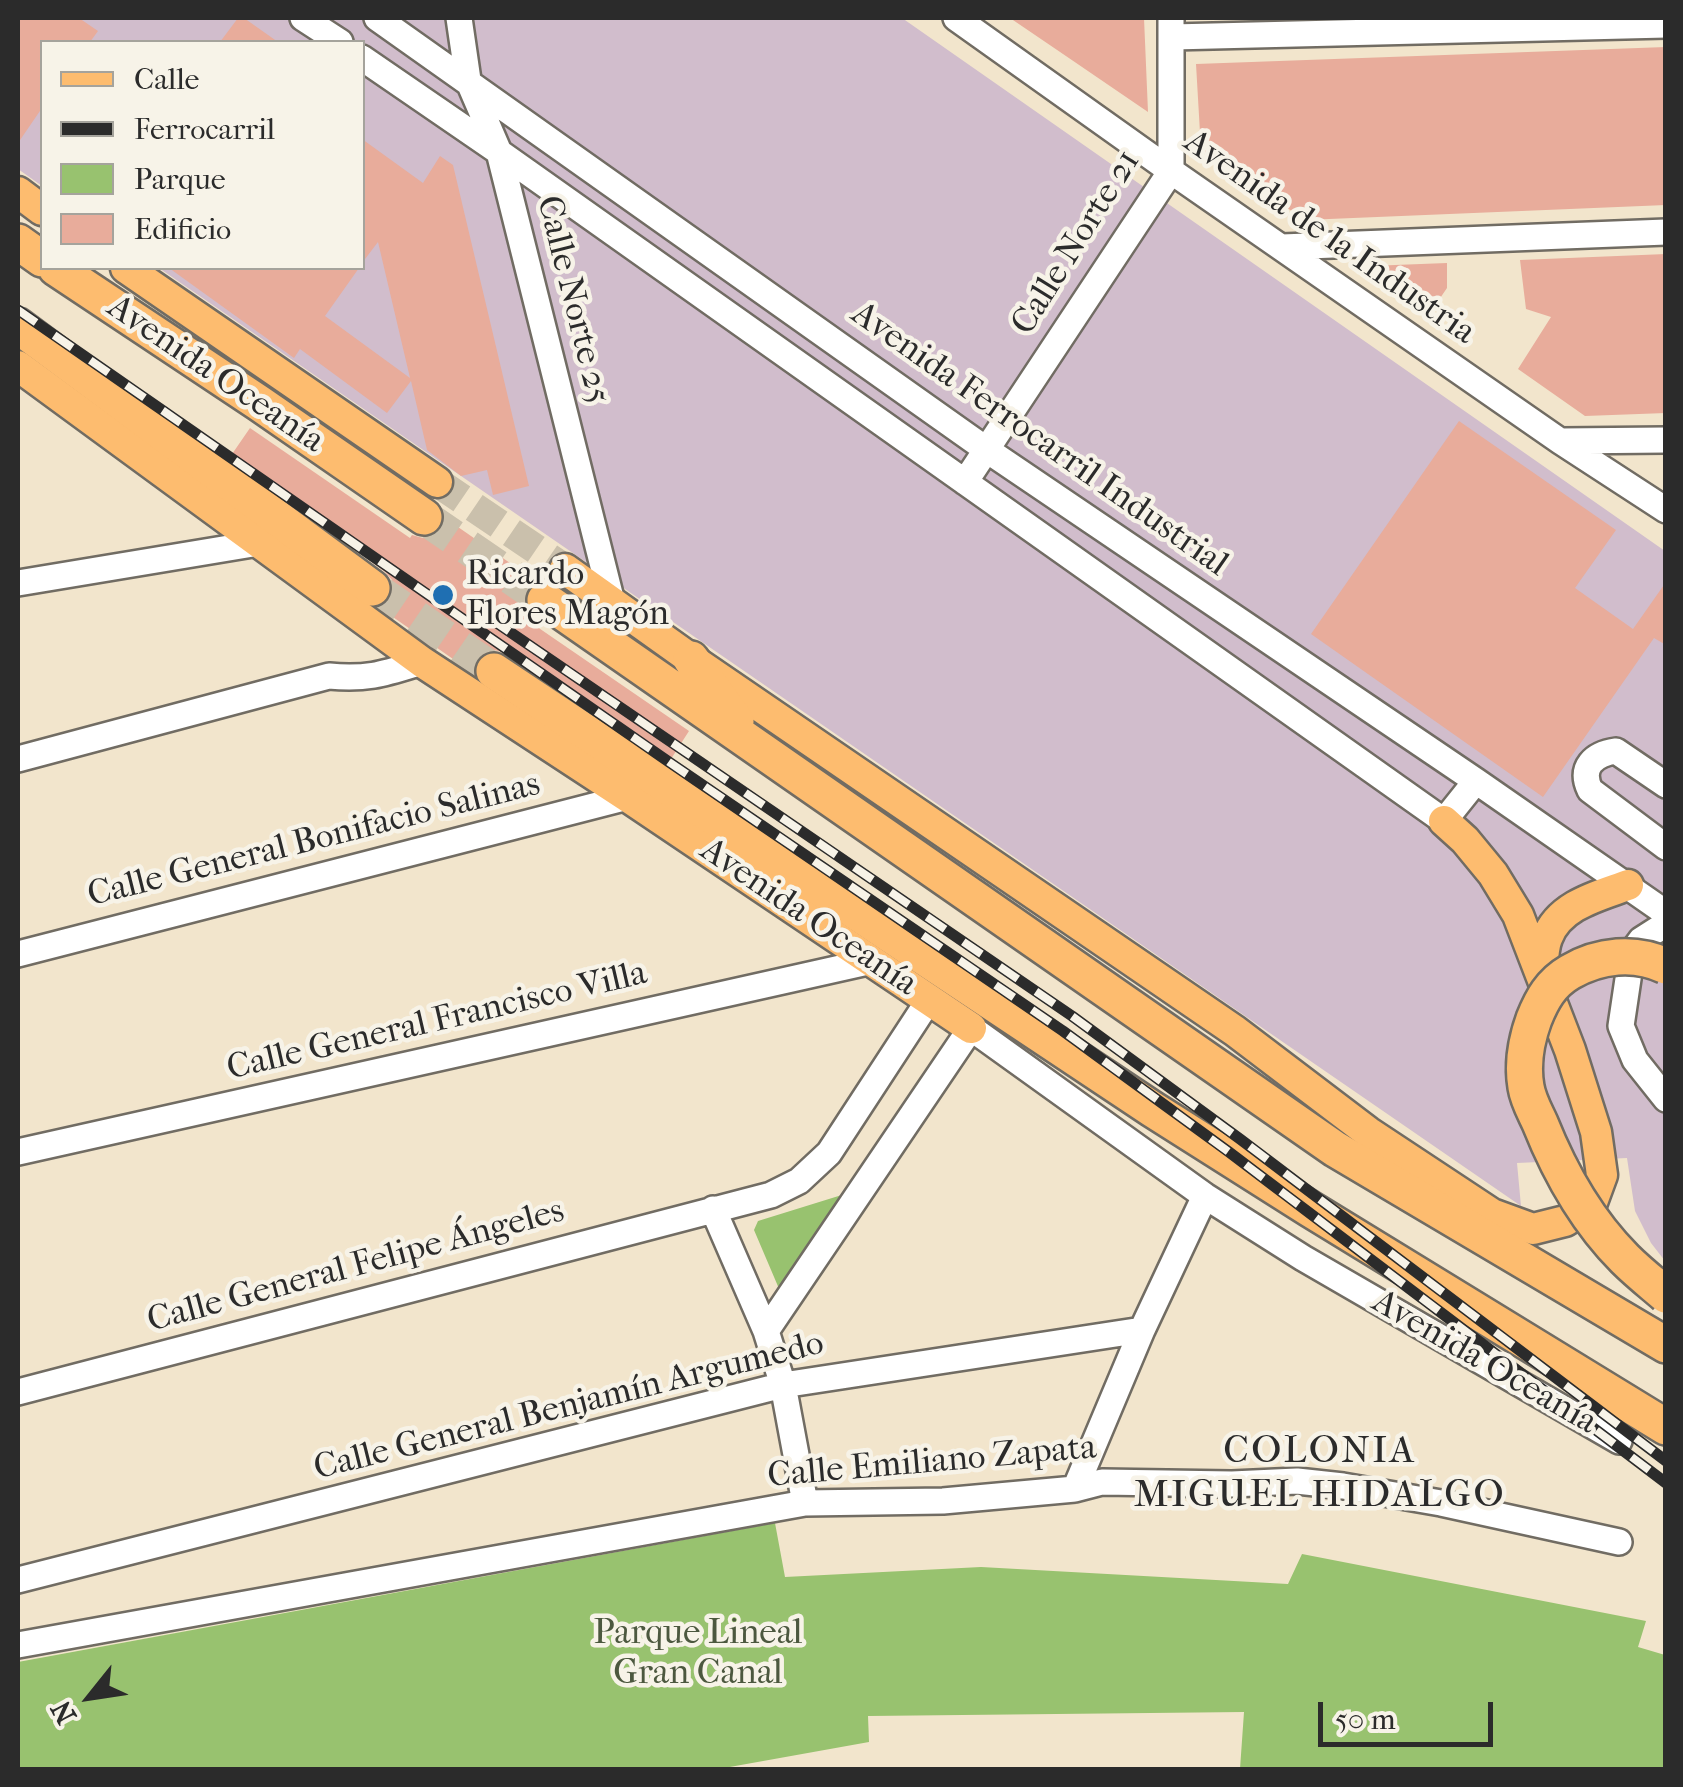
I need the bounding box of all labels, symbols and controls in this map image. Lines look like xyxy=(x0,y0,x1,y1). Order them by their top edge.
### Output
legend xyxy=(40,40,365,270)
text: Calle xyxy=(134,62,199,97)
text: Ferrocarril xyxy=(134,112,275,147)
street label: Avenida de la Industria xyxy=(1175,122,1483,354)
street label: Calle Norte 21 xyxy=(1004,143,1150,343)
text: Parque xyxy=(134,162,226,197)
street label: Calle Norte 25 xyxy=(526,192,618,408)
text: Edificio xyxy=(134,212,231,247)
street label: Avenida Oceanía xyxy=(98,287,332,463)
street label: Avenida Ferrocarril Industrial xyxy=(842,294,1236,586)
place label: Ricardo Flores Magón xyxy=(466,554,669,636)
marker: Ricardo Flores Magón xyxy=(430,582,456,608)
street label: Calle General Bonifacio Salinas xyxy=(84,764,544,918)
street label: Avenida Oceanía xyxy=(691,830,925,1006)
street label: Calle General Francisco Villa xyxy=(223,953,651,1091)
street label: Calle General Felipe Ángeles xyxy=(143,1191,569,1343)
street label: Avenida Oceanía xyxy=(1364,1282,1604,1444)
street label: Calle General Benjamín Argumedo xyxy=(310,1323,828,1491)
street label: Calle Emiliano Zapata xyxy=(766,1428,1098,1498)
district label: COLONIA MIGUEL HIDALGO xyxy=(1134,1430,1506,1520)
park label: Parque Lineal Gran Canal xyxy=(593,1613,803,1695)
north arrow xyxy=(40,1647,140,1747)
scale bar xyxy=(1323,1682,1498,1744)
text: N xyxy=(44,1695,83,1730)
text: 50 m xyxy=(1335,1702,1396,1737)

